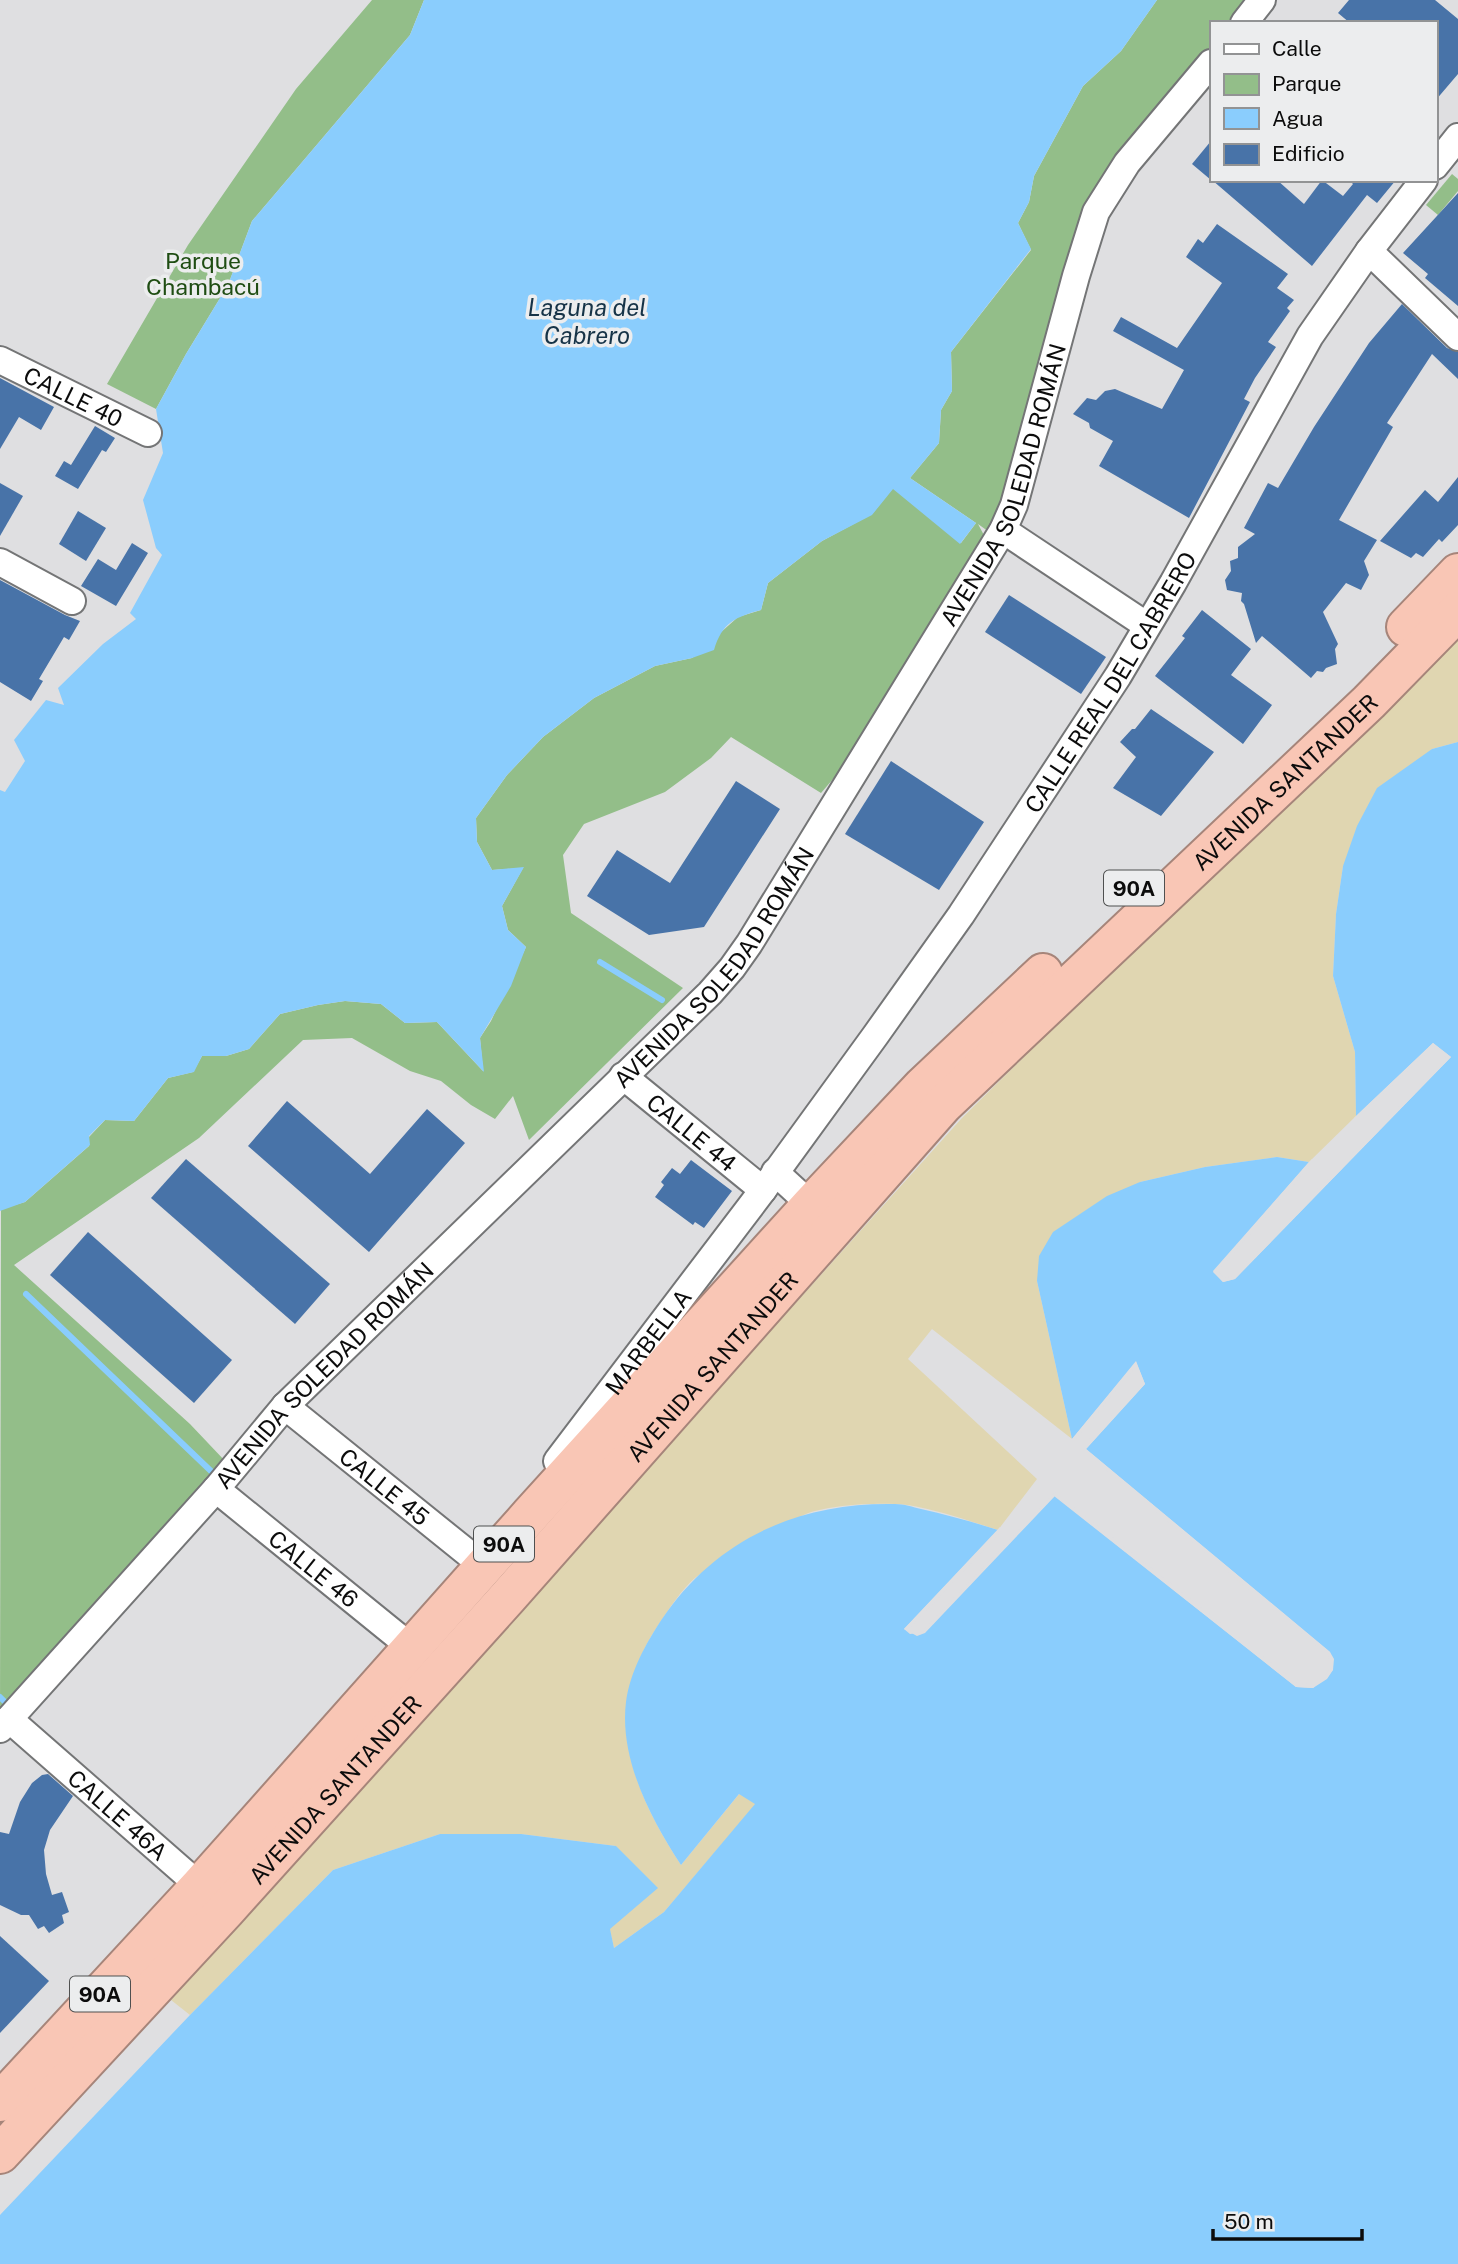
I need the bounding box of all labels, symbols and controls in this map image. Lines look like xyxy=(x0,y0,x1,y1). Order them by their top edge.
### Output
legend xyxy=(1210,21,1437,182)
text: Calle xyxy=(1272,36,1322,61)
text: Parque xyxy=(1272,71,1341,96)
text: Agua xyxy=(1272,106,1323,131)
text: Edificio xyxy=(1272,141,1345,166)
park label: Parque Chambacú xyxy=(146,247,260,300)
water label: Laguna del Cabrero xyxy=(528,293,646,349)
street label: AVENIDA SOLEDAD ROMÁN xyxy=(934,340,1071,631)
street label: CALLE 40 xyxy=(20,361,127,432)
street label: CALLE REAL DEL CABRERO xyxy=(1019,547,1201,817)
street label: AVENIDA SANTANDER xyxy=(1187,688,1383,876)
street label: AVENIDA SOLEDAD ROMÁN xyxy=(608,842,819,1093)
road number: 90A xyxy=(1104,870,1164,906)
street label: CALLE 44 xyxy=(642,1088,742,1177)
street label: AVENIDA SOLEDAD ROMÁN xyxy=(209,1256,439,1494)
street label: AVENIDA SANTANDER xyxy=(621,1266,803,1467)
street label: MARBELLA xyxy=(599,1283,697,1400)
street label: CALLE 45 xyxy=(334,1442,435,1530)
street label: CALLE 46 xyxy=(264,1524,364,1613)
road number: 90A xyxy=(474,1526,534,1562)
street label: AVENIDA SANTANDER xyxy=(243,1689,427,1889)
street label: CALLE 46A xyxy=(63,1764,173,1865)
road number: 90A xyxy=(70,1976,130,2011)
scale bar xyxy=(1213,2198,1362,2242)
text: 50 m xyxy=(1224,2209,1274,2234)

